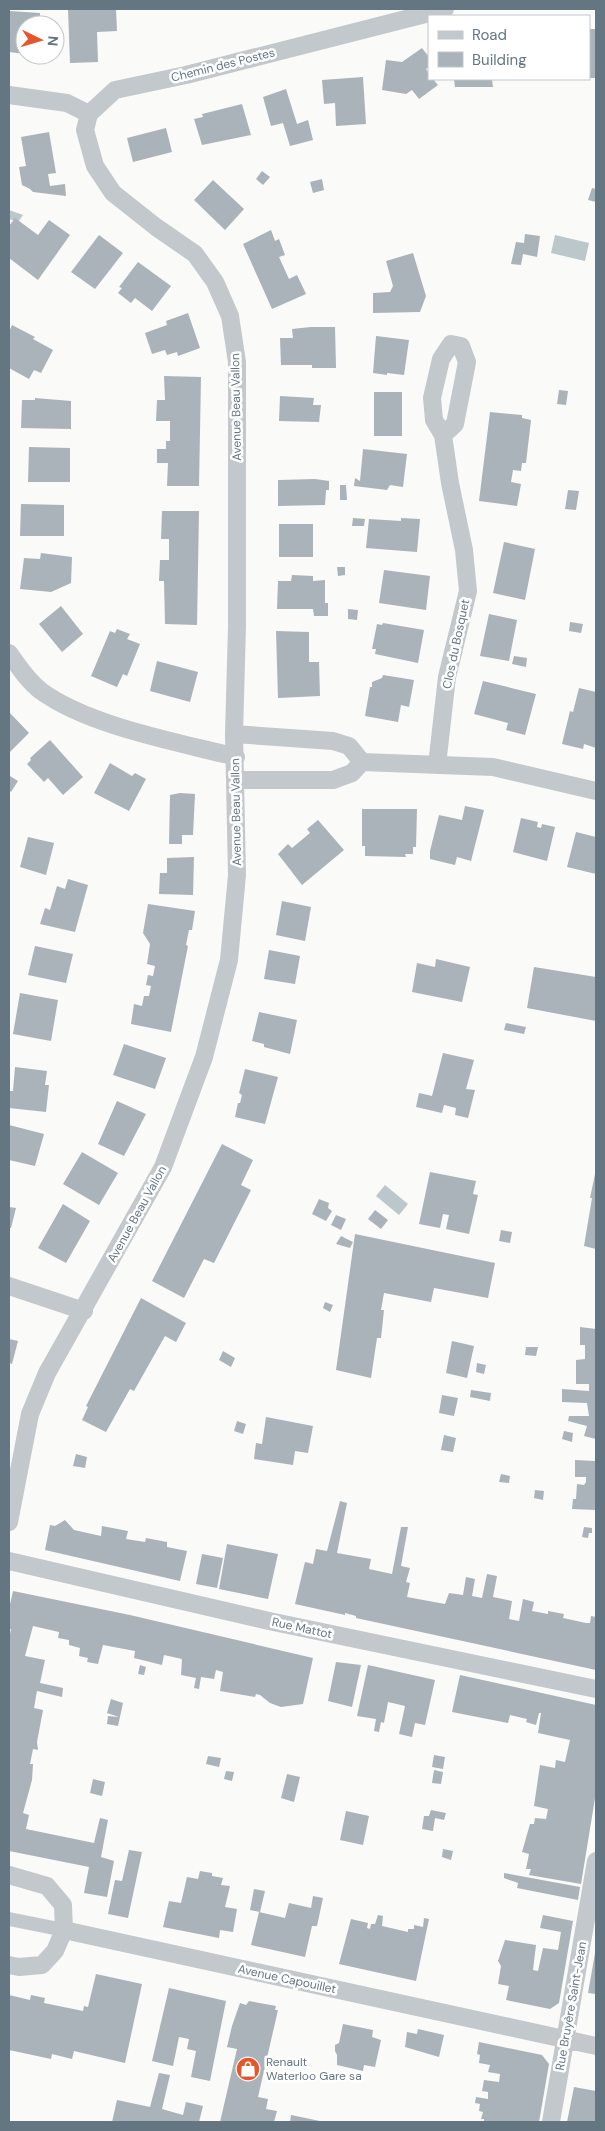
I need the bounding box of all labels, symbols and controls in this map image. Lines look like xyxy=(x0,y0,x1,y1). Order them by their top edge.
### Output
north arrow xyxy=(15,15,65,65)
legend xyxy=(428,15,590,80)
text: Road xyxy=(472,25,507,45)
text: N xyxy=(44,35,62,47)
street label: Chemin des Postes xyxy=(169,44,277,86)
text: Building xyxy=(472,50,527,70)
street label: Avenue Beau Vallon xyxy=(227,353,245,461)
street label: Clos du Bosquet xyxy=(439,597,473,690)
street label: Avenue Beau Vallon xyxy=(227,758,245,866)
street label: Avenue Beau Vallon xyxy=(104,1163,170,1265)
street label: Rue Mattot xyxy=(270,1614,334,1642)
street label: Rue Bruyère Saint-Jean xyxy=(552,1940,590,2072)
street label: Avenue Capouillet xyxy=(236,1961,338,1997)
place label: Renault Waterloo Gare sa xyxy=(266,2054,362,2084)
shop icon: Renault Waterloo Gare sa xyxy=(235,2056,261,2082)

